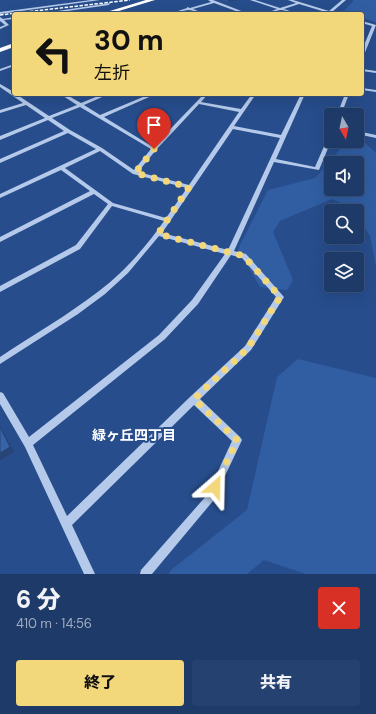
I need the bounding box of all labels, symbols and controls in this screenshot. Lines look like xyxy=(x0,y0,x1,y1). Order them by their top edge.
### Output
text: 30 m xyxy=(94,22,164,59)
icon: left xyxy=(28,28,80,80)
text: 左折 xyxy=(94,61,130,85)
pin xyxy=(137,108,171,149)
north arrow xyxy=(324,108,364,148)
map controls xyxy=(324,108,364,292)
icon: arrive xyxy=(143,114,165,136)
button: sound xyxy=(324,156,364,196)
button: search xyxy=(324,204,364,244)
button: layers xyxy=(324,252,364,292)
district label: 緑ヶ丘四丁目 xyxy=(92,426,176,444)
position arrow xyxy=(194,466,236,508)
text: 6 分 xyxy=(16,584,61,615)
button: close xyxy=(318,587,360,629)
text: 410 m · 14:56 xyxy=(16,615,92,632)
button: 終了 xyxy=(16,660,184,706)
button: 共有 xyxy=(192,660,360,706)

